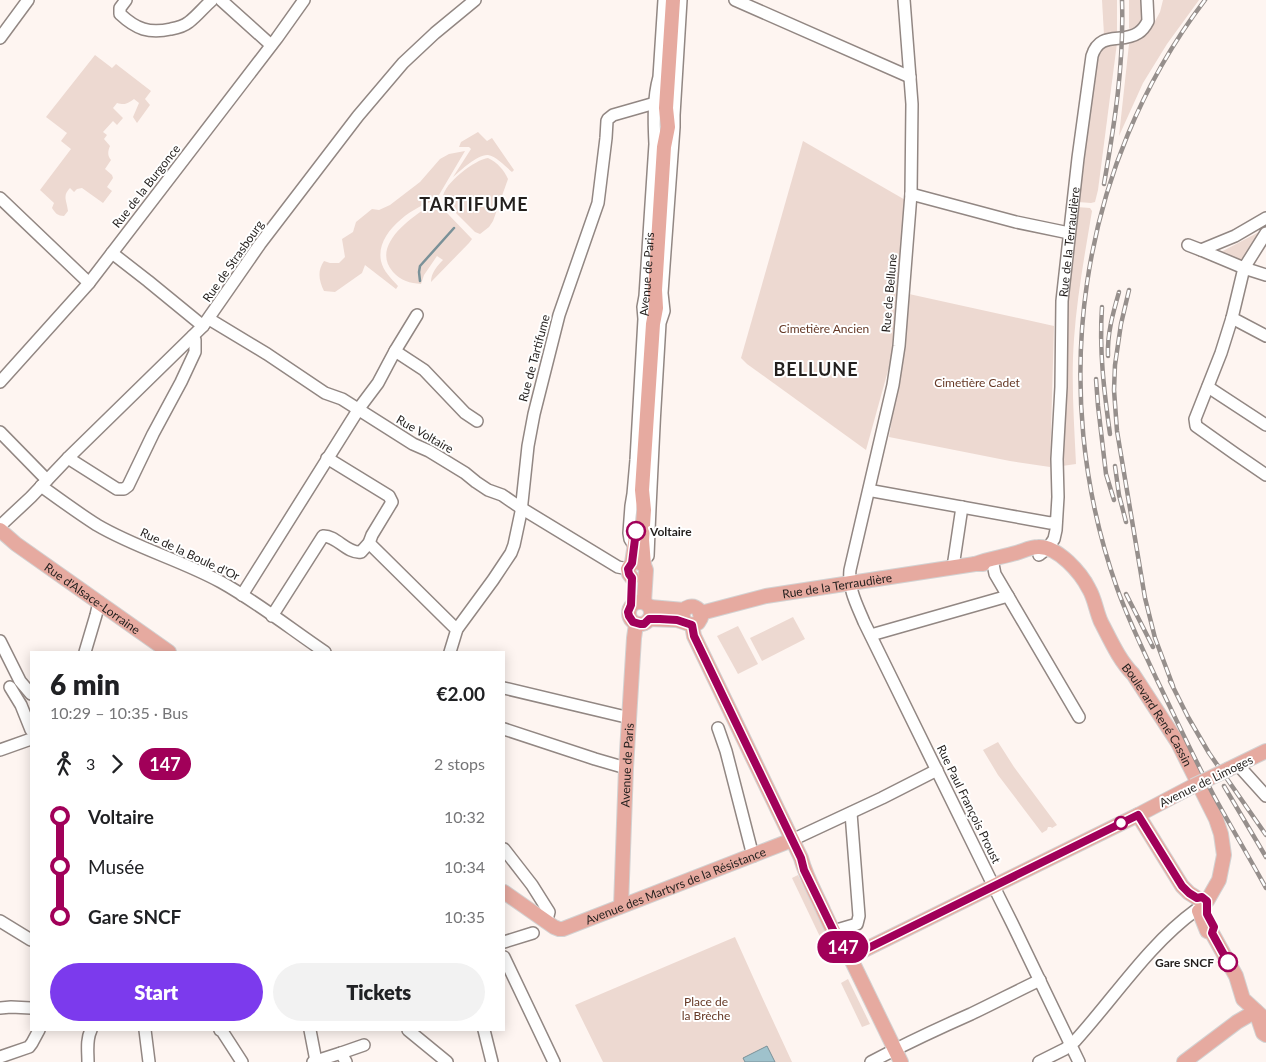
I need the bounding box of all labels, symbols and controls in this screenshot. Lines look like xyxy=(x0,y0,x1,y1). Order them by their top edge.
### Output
street label: Rue de la Burgonce xyxy=(109,141,183,231)
street label: Rue de la Terraudière xyxy=(1055,186,1082,298)
district label: TARTIFUME xyxy=(419,193,529,215)
street label: Rue de Strasbourg xyxy=(199,217,267,305)
street label: Avenue de Paris xyxy=(635,232,657,317)
street label: Rue de Bellune xyxy=(878,253,900,333)
street label: Rue de Tartifume xyxy=(515,313,553,403)
park label: Cimetière Ancien xyxy=(779,321,869,336)
district label: BELLUNE xyxy=(773,358,859,380)
park label: Cimetière Cadet xyxy=(934,375,1021,390)
street label: Rue Voltaire xyxy=(394,412,456,456)
marker: Voltaire xyxy=(626,521,646,541)
street label: Rue de la Boule d'Or xyxy=(138,524,243,584)
place label: Voltaire xyxy=(649,524,692,539)
street label: Rue d'Alsace-Lorraine xyxy=(42,559,143,637)
street label: Rue de la Terraudière xyxy=(781,569,893,601)
street label: Boulevard René Cassin xyxy=(1119,660,1196,769)
text: 6 min xyxy=(50,667,120,701)
text: €2.00 xyxy=(436,682,485,705)
text: 10:29 – 10:35 · Bus xyxy=(50,703,188,722)
street label: Avenue de Paris xyxy=(617,722,636,808)
street label: Rue Paul François Proust xyxy=(934,742,1005,866)
icon: walk xyxy=(50,750,78,778)
icon: forward xyxy=(103,750,131,778)
street label: Avenue de Limoges xyxy=(1157,752,1255,810)
text: 147 xyxy=(149,753,181,775)
text: 3 xyxy=(86,754,95,773)
text: 2 stops xyxy=(434,754,485,773)
text: Voltaire xyxy=(88,805,154,828)
text: 10:32 xyxy=(444,807,485,826)
unlabelled marker xyxy=(1114,816,1128,830)
street label: Avenue des Martyrs de la Résistance xyxy=(583,843,768,927)
text: Musée xyxy=(88,855,144,878)
text: 10:34 xyxy=(444,857,485,876)
text: Gare SNCF xyxy=(88,905,181,928)
text: 10:35 xyxy=(444,907,485,926)
line badge: 147 xyxy=(814,931,872,963)
text: 147 xyxy=(827,936,859,958)
marker: Gare SNCF xyxy=(1218,952,1238,972)
place label: Gare SNCF xyxy=(1155,955,1214,970)
button: Start xyxy=(50,963,263,1021)
button: Tickets xyxy=(273,963,485,1021)
park label: Place de la Brèche xyxy=(682,994,730,1023)

